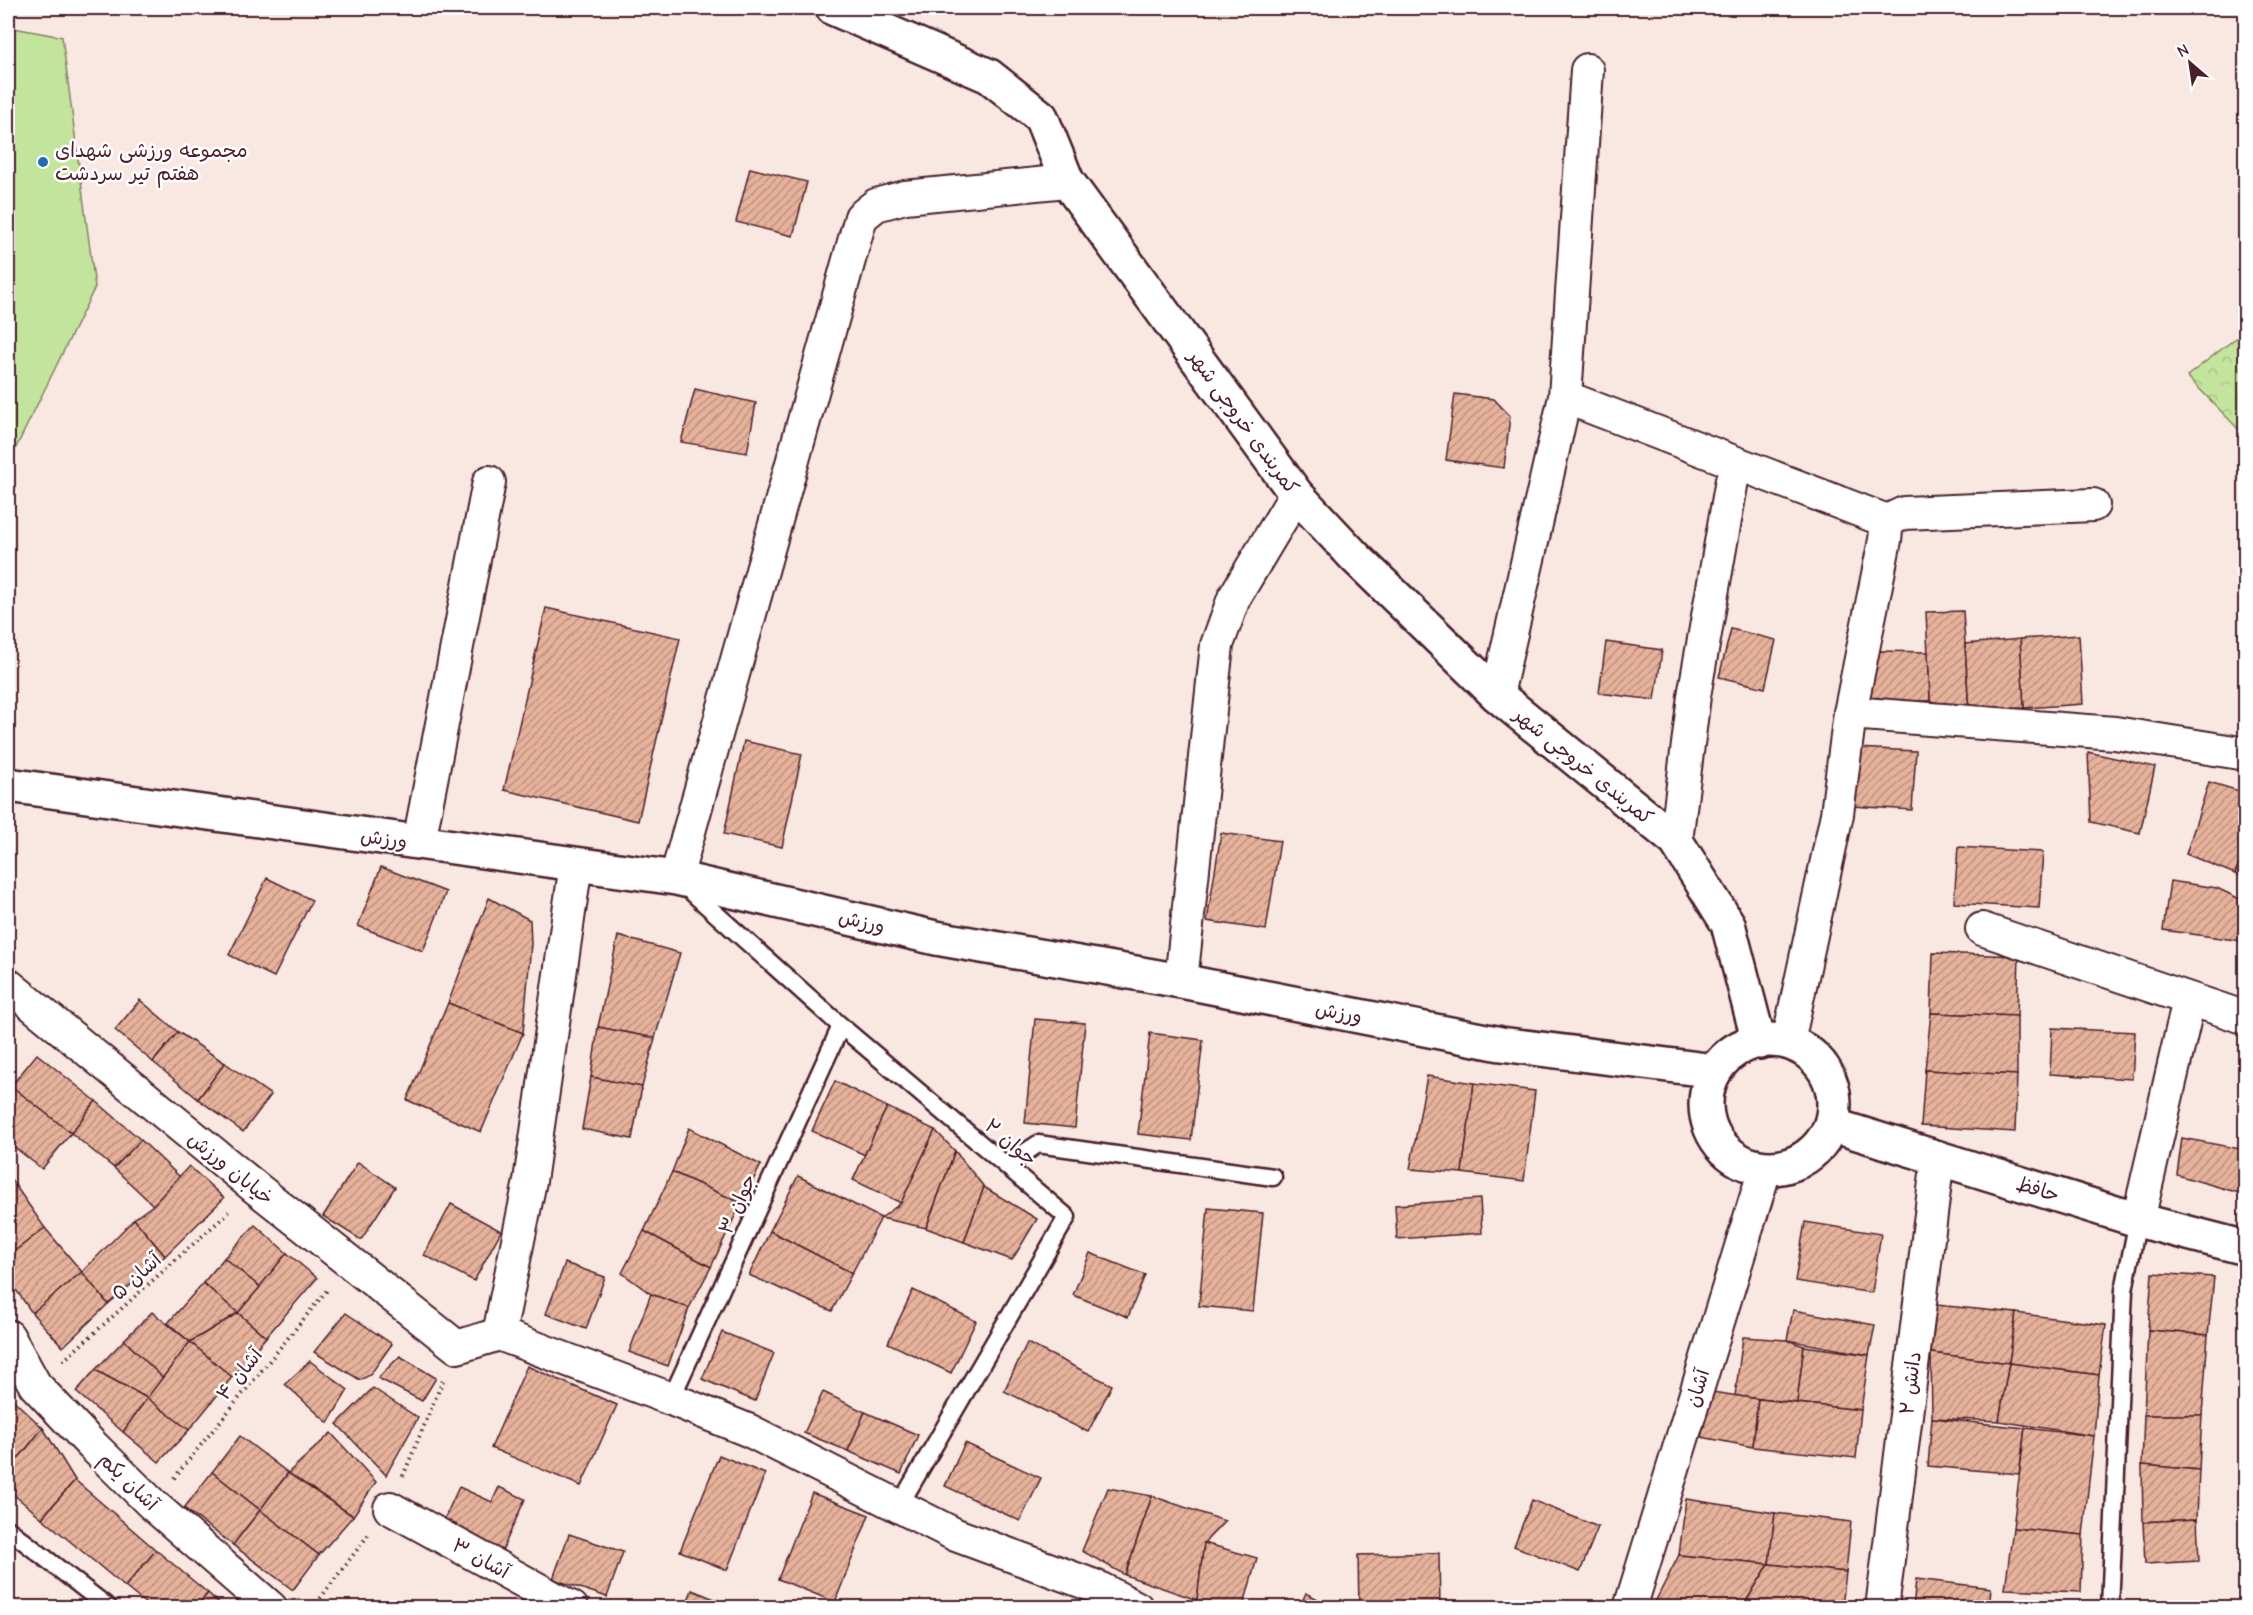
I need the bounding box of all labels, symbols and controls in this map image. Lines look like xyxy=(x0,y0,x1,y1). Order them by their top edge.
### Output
north arrow xyxy=(2160,33,2220,93)
text: N xyxy=(2174,40,2192,61)
place label: مجموعه ورزشی شهدای هفتم تیر سردشت xyxy=(55,139,248,188)
marker: مجموعه ورزشی شهدای هفتم تیر سردشت xyxy=(36,155,50,169)
street label: کمربندی خروجی شهر xyxy=(1182,344,1304,499)
street label: کمربندی خروجی شهر xyxy=(1507,702,1658,830)
street label: ورزش xyxy=(359,824,409,853)
street label: ورزش xyxy=(836,905,887,938)
street label: ورزش xyxy=(1314,997,1364,1028)
street label: جوان ۲ xyxy=(980,1114,1041,1171)
street label: خیابان ورزش xyxy=(183,1127,278,1210)
street label: جوان ۳ xyxy=(714,1171,761,1238)
street label: حافظ xyxy=(2013,1172,2062,1207)
street label: آشان ۵ xyxy=(107,1247,167,1305)
street label: آشان ۴ xyxy=(211,1343,268,1405)
street label: دانش ۲ xyxy=(1895,1350,1926,1416)
street label: آشان xyxy=(1681,1365,1714,1410)
street label: آشان یکم xyxy=(92,1448,164,1518)
street label: آشان ۳ xyxy=(448,1533,514,1584)

